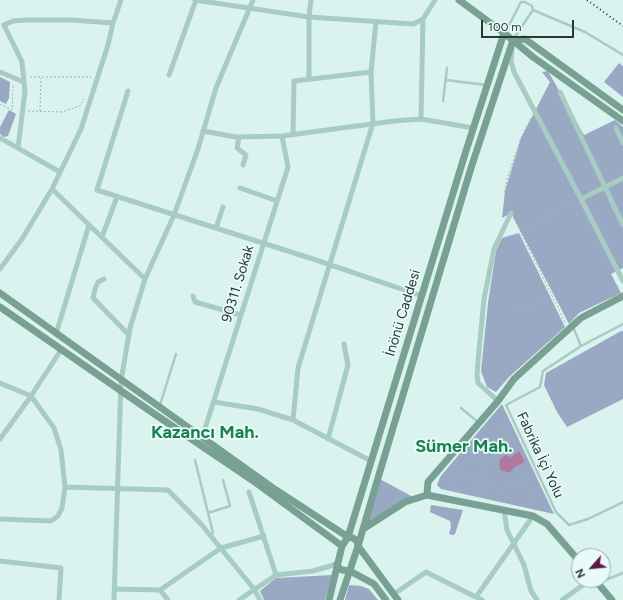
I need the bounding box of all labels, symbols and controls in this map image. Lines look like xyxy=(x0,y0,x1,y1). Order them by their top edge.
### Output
scale bar xyxy=(483,12,576,38)
text: 100 m xyxy=(488,20,522,34)
street label: 90311. Sokak xyxy=(218,243,258,325)
street label: İnönü Caddesi xyxy=(382,268,424,358)
street label: Fabrika İçi Yolu xyxy=(513,409,567,501)
district label: Kazancı Mah. xyxy=(151,422,259,444)
district label: Sümer Mah. xyxy=(415,436,513,458)
north arrow xyxy=(571,548,611,588)
text: N xyxy=(573,566,588,580)

